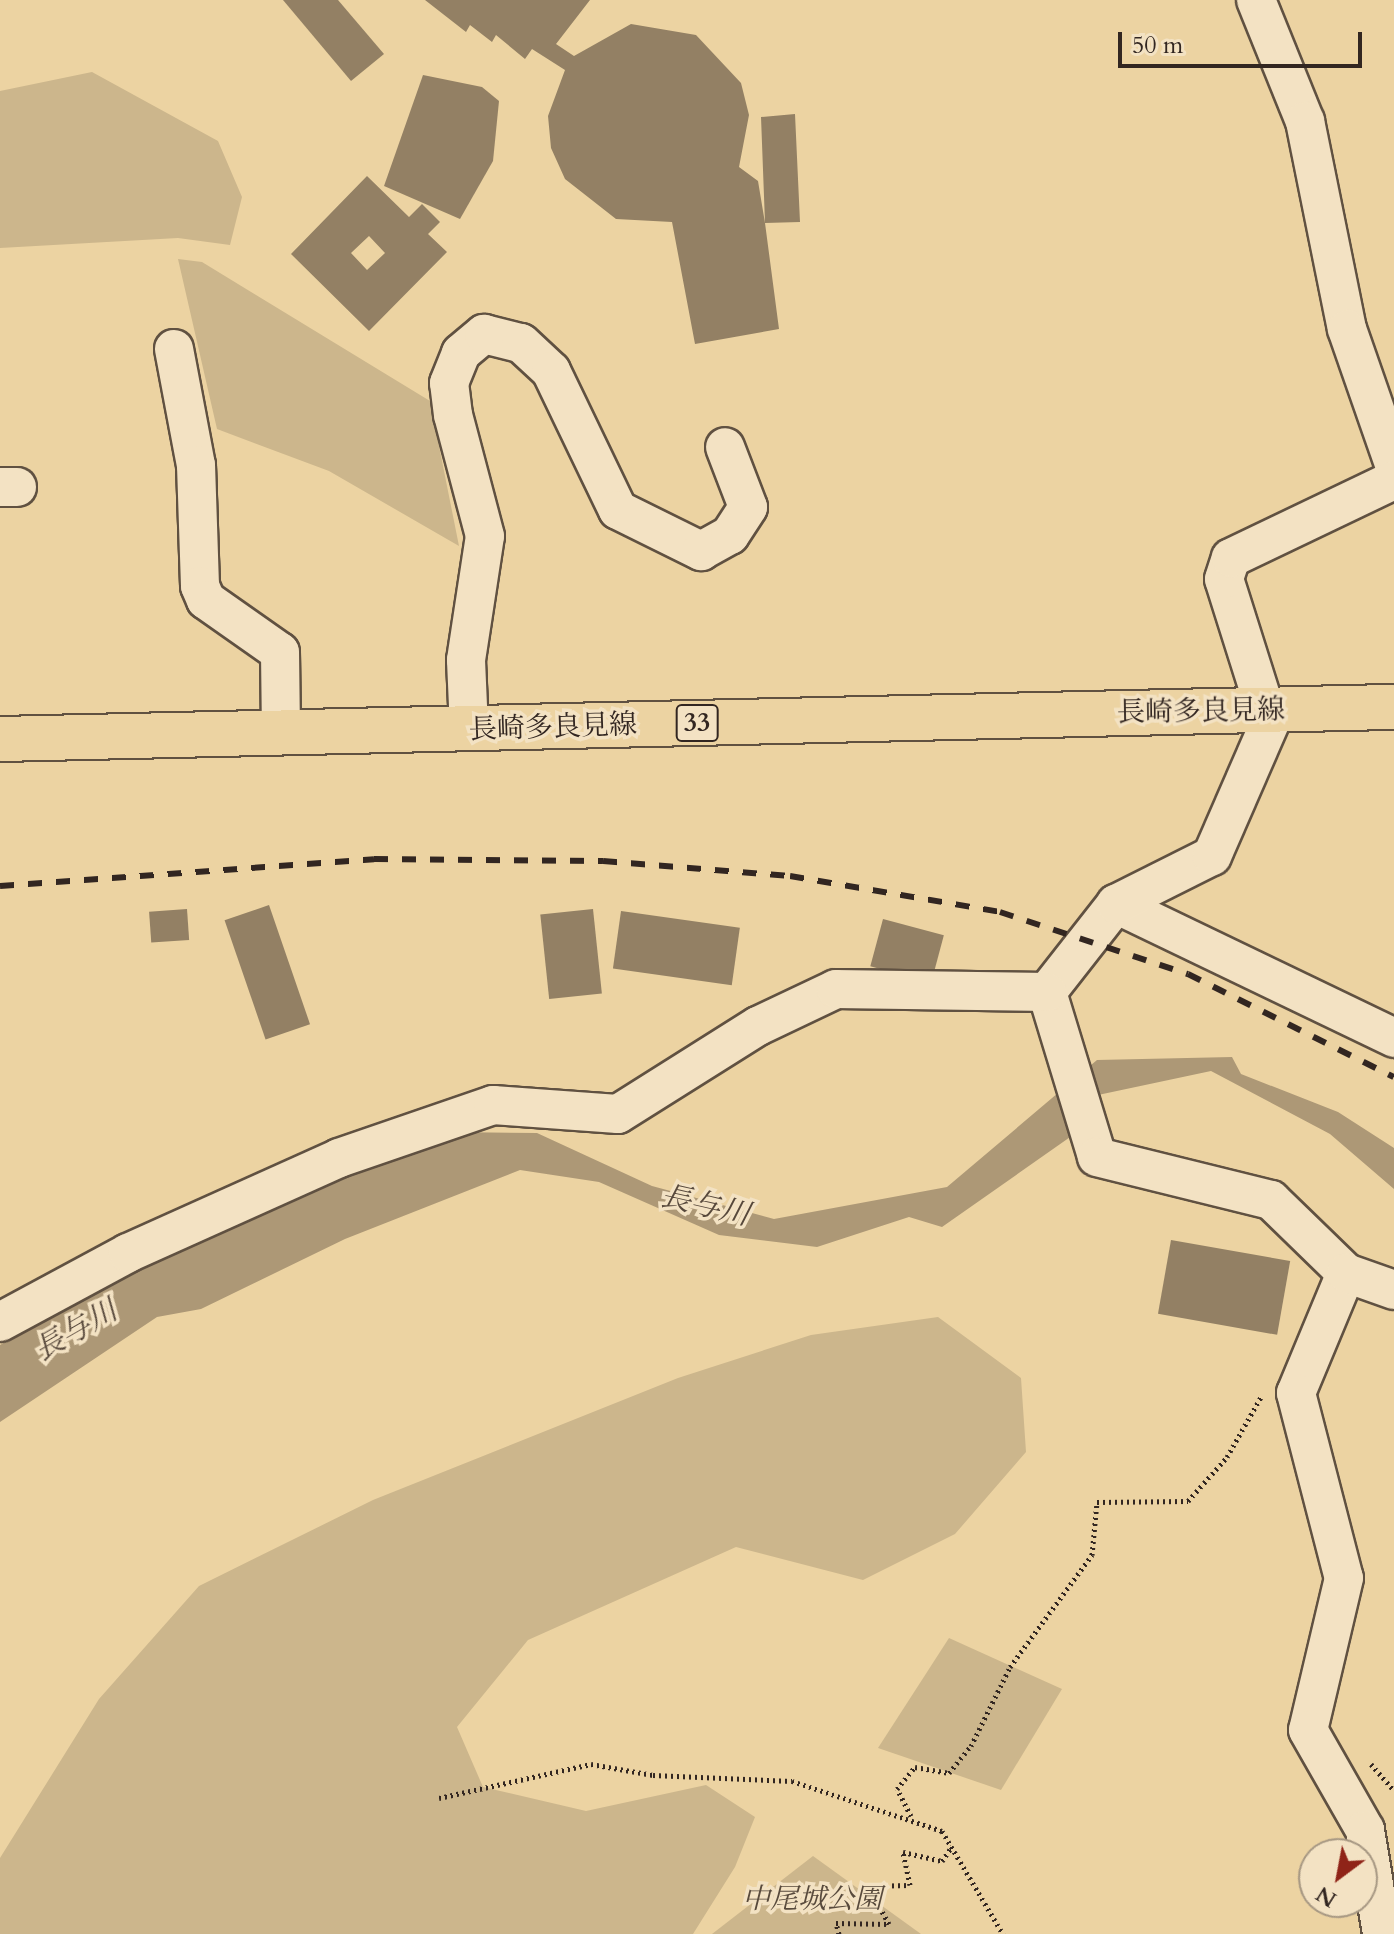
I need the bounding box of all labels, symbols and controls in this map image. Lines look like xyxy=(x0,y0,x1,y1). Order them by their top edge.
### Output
scale bar xyxy=(1122,16,1366,66)
text: 50 m xyxy=(1132,29,1183,62)
street label: 長崎多良見線 xyxy=(1117,693,1285,729)
road number: 33 xyxy=(675,701,719,745)
street label: 長崎多良見線 xyxy=(468,707,638,747)
water label: 長与川 xyxy=(657,1178,753,1234)
water label: 長与川 xyxy=(28,1293,124,1369)
north arrow xyxy=(1298,1838,1378,1918)
text: N xyxy=(1310,1879,1342,1914)
park label: 中尾城公園 xyxy=(742,1882,882,1916)

